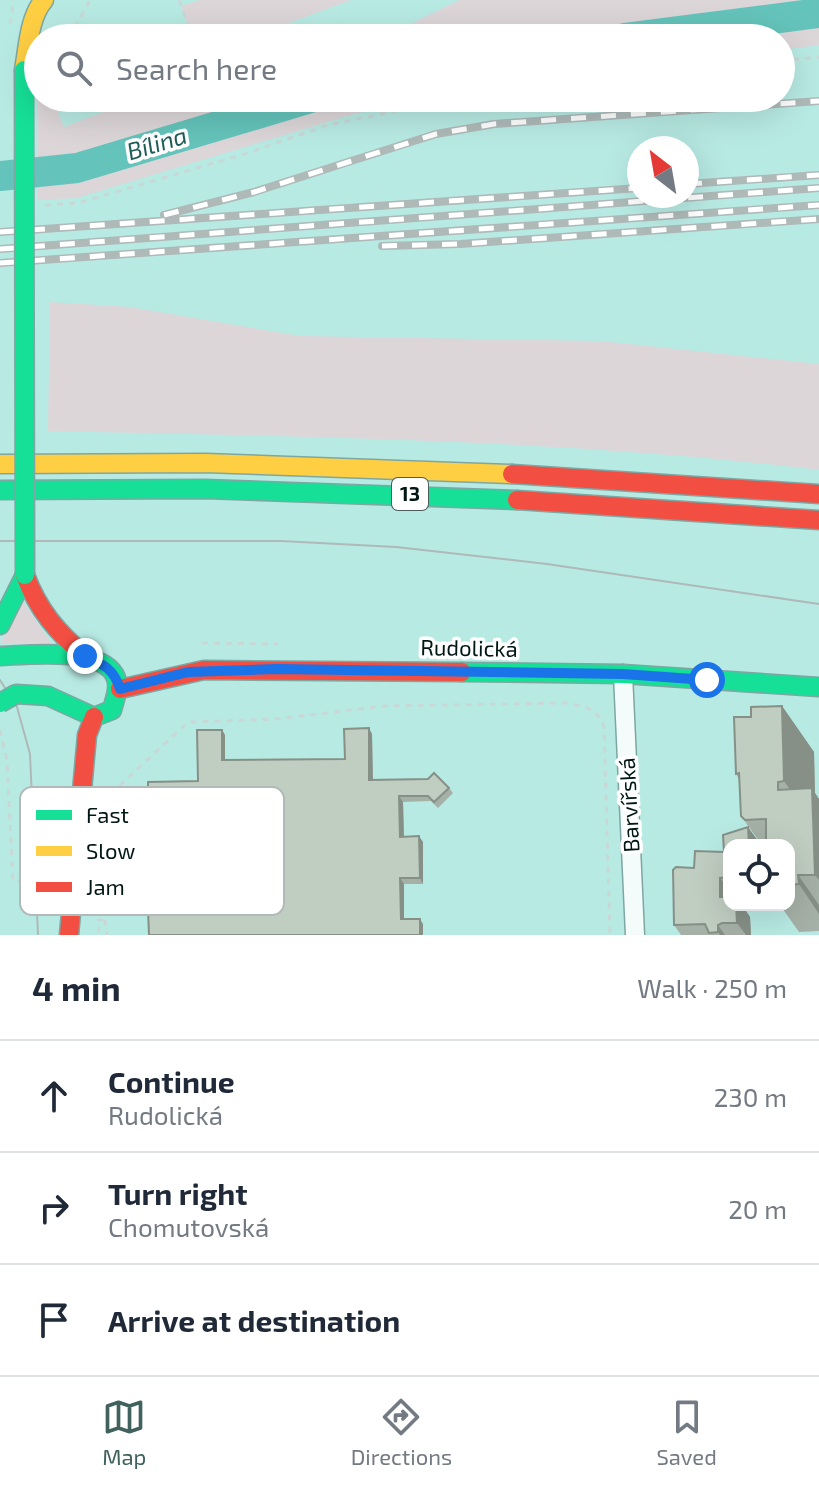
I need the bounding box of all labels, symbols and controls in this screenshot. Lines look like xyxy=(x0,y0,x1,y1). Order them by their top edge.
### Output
search box xyxy=(24,24,795,112)
icon: search xyxy=(52,46,96,90)
text: Search here xyxy=(116,50,277,86)
water label: Bílina xyxy=(123,120,190,165)
north arrow xyxy=(627,136,699,208)
road number: 13 xyxy=(392,478,428,510)
street label: Rudolická xyxy=(420,633,518,661)
route end xyxy=(67,638,103,674)
route start xyxy=(689,662,725,698)
street label: Barvířská xyxy=(613,757,643,853)
legend xyxy=(20,787,284,915)
text: Fast xyxy=(86,801,129,827)
text: Slow xyxy=(86,837,135,863)
map controls xyxy=(723,839,795,911)
button: locate xyxy=(723,839,795,911)
text: Jam xyxy=(86,873,125,899)
text: 4 min xyxy=(32,967,121,1008)
text: Walk · 250 m xyxy=(637,972,787,1003)
text: Continue xyxy=(108,1063,235,1099)
icon: ahead xyxy=(32,1074,76,1118)
text: 230 m xyxy=(714,1081,787,1112)
text: Rudolická xyxy=(108,1099,223,1130)
text: Turn right xyxy=(108,1175,248,1211)
icon: right xyxy=(32,1186,76,1230)
text: 20 m xyxy=(728,1193,787,1224)
text: Chomutovská xyxy=(108,1211,269,1242)
icon: arrive xyxy=(32,1298,76,1342)
text: Arrive at destination xyxy=(108,1302,400,1338)
tab: Map xyxy=(102,1395,146,1469)
tab: Directions xyxy=(351,1395,452,1469)
tab: Saved xyxy=(656,1395,717,1469)

